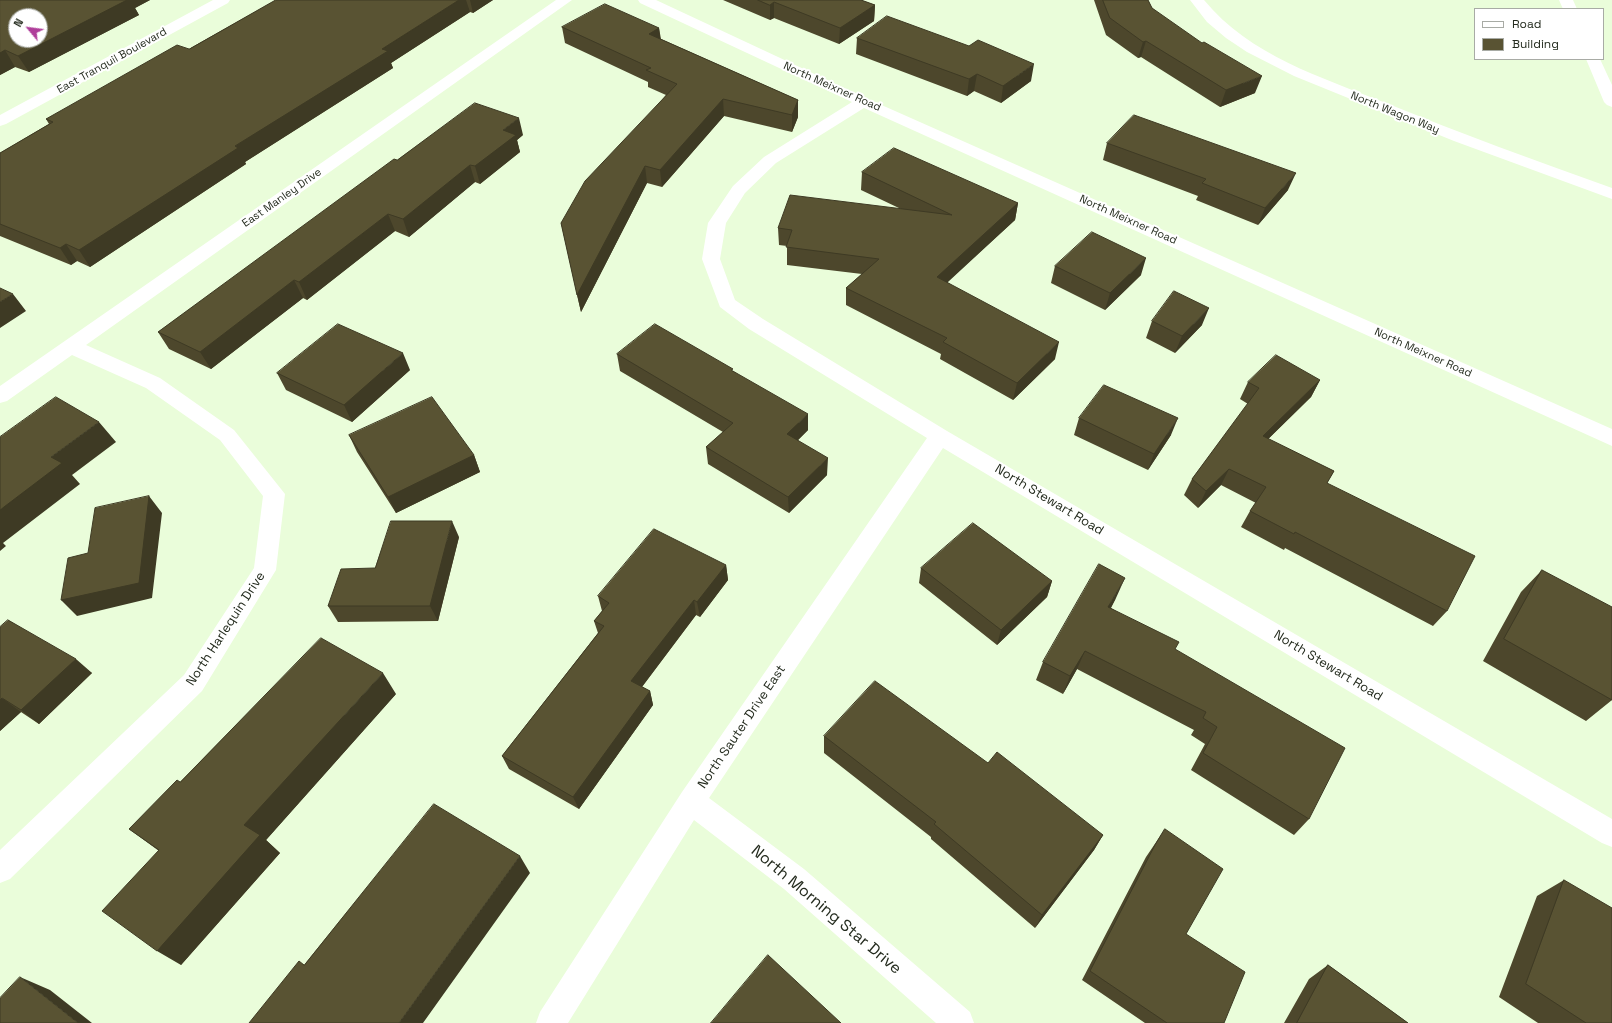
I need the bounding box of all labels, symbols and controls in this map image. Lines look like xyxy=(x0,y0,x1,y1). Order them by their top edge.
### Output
north arrow xyxy=(8,8,48,48)
legend xyxy=(1474,8,1604,60)
text: N xyxy=(10,16,26,29)
text: Road xyxy=(1512,16,1541,32)
street label: East Tranquil Boulevard xyxy=(55,25,169,97)
text: Building xyxy=(1512,36,1559,52)
street label: North Meixner Road xyxy=(781,60,883,114)
street label: North Wagon Way xyxy=(1349,89,1441,137)
street label: East Manley Drive xyxy=(240,166,324,230)
street label: North Meixner Road xyxy=(1077,193,1179,247)
street label: North Meixner Road xyxy=(1372,326,1474,380)
street label: North Stewart Road xyxy=(992,461,1106,539)
street label: North Harlequin Drive xyxy=(183,569,269,689)
street label: North Stewart Road xyxy=(1271,627,1385,705)
street label: North Sauter Drive East xyxy=(695,662,789,792)
street label: North Morning Star Drive xyxy=(747,841,905,979)

